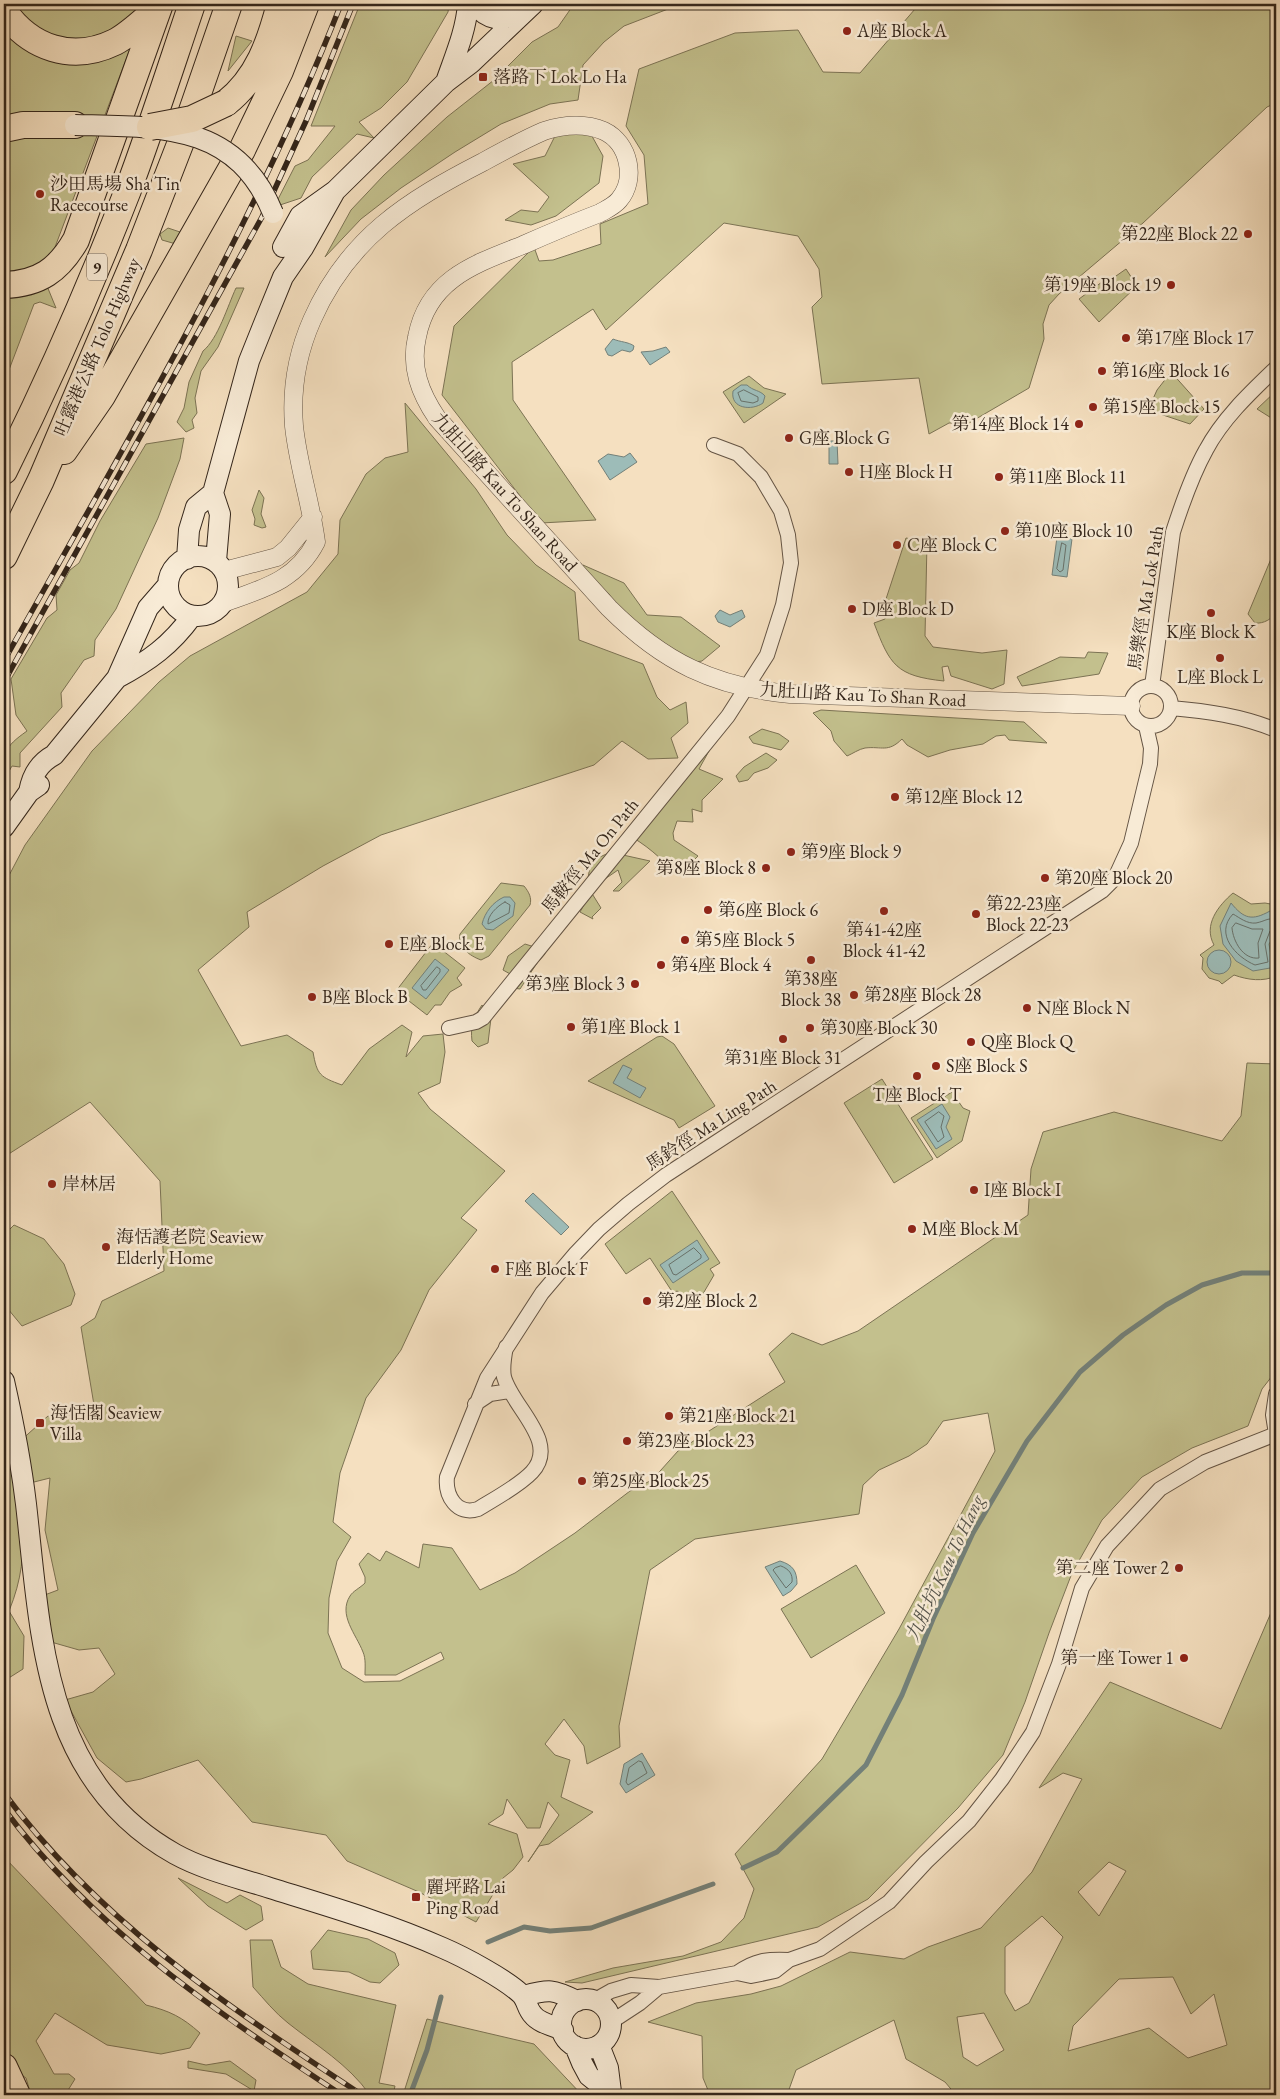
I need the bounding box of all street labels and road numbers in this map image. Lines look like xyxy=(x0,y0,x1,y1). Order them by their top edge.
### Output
road number: 9 xyxy=(87,253,107,280)
street label: 吐露港公路 Tolo Highway xyxy=(48,254,145,440)
street label: 九肚山路 Kau To Shan Road xyxy=(428,407,584,577)
street label: 馬樂徑 Ma Lok Path xyxy=(1123,524,1168,672)
street label: 九肚山路 Kau To Shan Road xyxy=(759,678,968,711)
street label: 馬鞍徑 Ma On Path xyxy=(536,793,643,918)
street label: 馬鈴徑 Ma Ling Path xyxy=(641,1074,780,1175)

